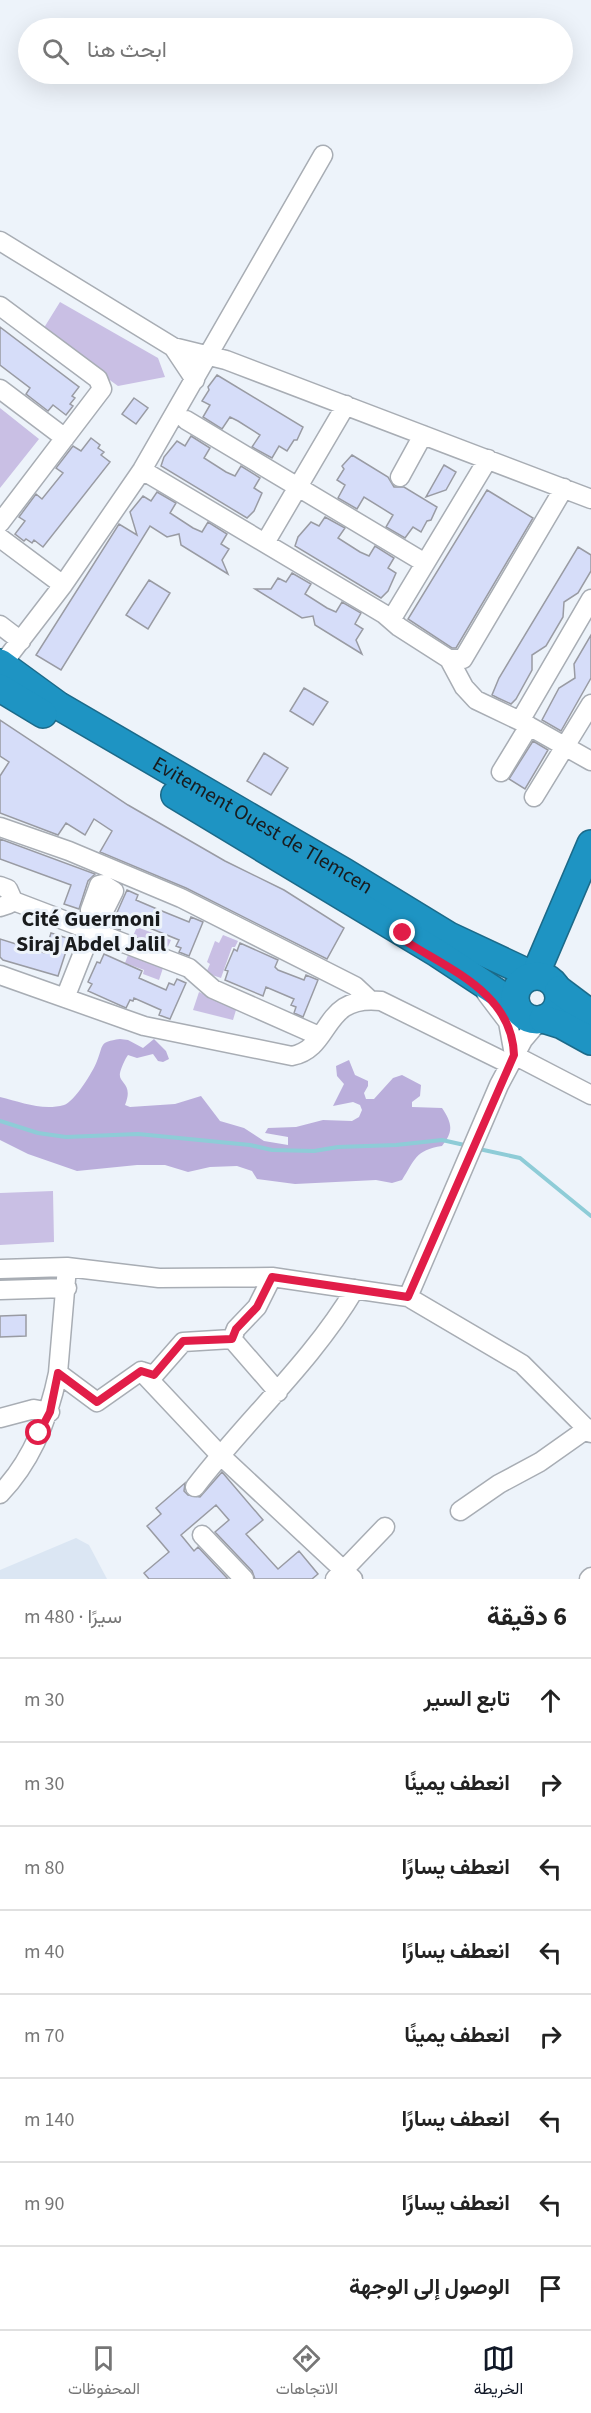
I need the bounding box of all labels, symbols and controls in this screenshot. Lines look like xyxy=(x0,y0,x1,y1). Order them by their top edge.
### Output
search box xyxy=(18,18,573,84)
text: ابحث هنا xyxy=(87,34,167,66)
icon: search xyxy=(39,35,72,68)
street label: Evitement Ouest de Tlemcen xyxy=(147,749,379,901)
district label: Cité Guermoni Siraj Abdel Jalil xyxy=(16,903,167,960)
route end xyxy=(389,919,415,945)
route start xyxy=(25,1419,51,1445)
text: 6 دقيقة xyxy=(487,1598,567,1635)
text: سيرًا · 480 m xyxy=(24,1603,122,1631)
text: تابع السير xyxy=(424,1683,510,1715)
icon: ahead xyxy=(534,1684,567,1717)
text: 30 m xyxy=(24,1686,64,1714)
text: انعطف يمينًا xyxy=(404,1767,510,1799)
icon: right xyxy=(534,1768,567,1801)
text: 30 m xyxy=(24,1770,64,1798)
text: انعطف يسارًا xyxy=(401,1851,510,1883)
icon: left xyxy=(534,1852,567,1885)
text: 80 m xyxy=(24,1854,64,1882)
text: انعطف يسارًا xyxy=(401,1935,510,1967)
icon: left xyxy=(534,1936,567,1969)
text: 40 m xyxy=(24,1938,64,1966)
text: انعطف يمينًا xyxy=(404,2019,510,2051)
icon: right xyxy=(534,2020,567,2053)
text: 70 m xyxy=(24,2022,64,2050)
text: انعطف يسارًا xyxy=(401,2103,510,2135)
icon: left xyxy=(534,2104,567,2137)
text: 140 m xyxy=(24,2106,74,2134)
text: انعطف يسارًا xyxy=(401,2187,510,2219)
icon: left xyxy=(534,2188,567,2221)
text: 90 m xyxy=(24,2190,64,2218)
text: الوصول إلى الوجهة xyxy=(349,2271,510,2303)
icon: arrive xyxy=(534,2272,567,2305)
tab: المحفوظات xyxy=(68,2342,140,2403)
tab: الاتجاهات xyxy=(276,2342,338,2403)
tab: الخريطة xyxy=(474,2342,523,2403)

